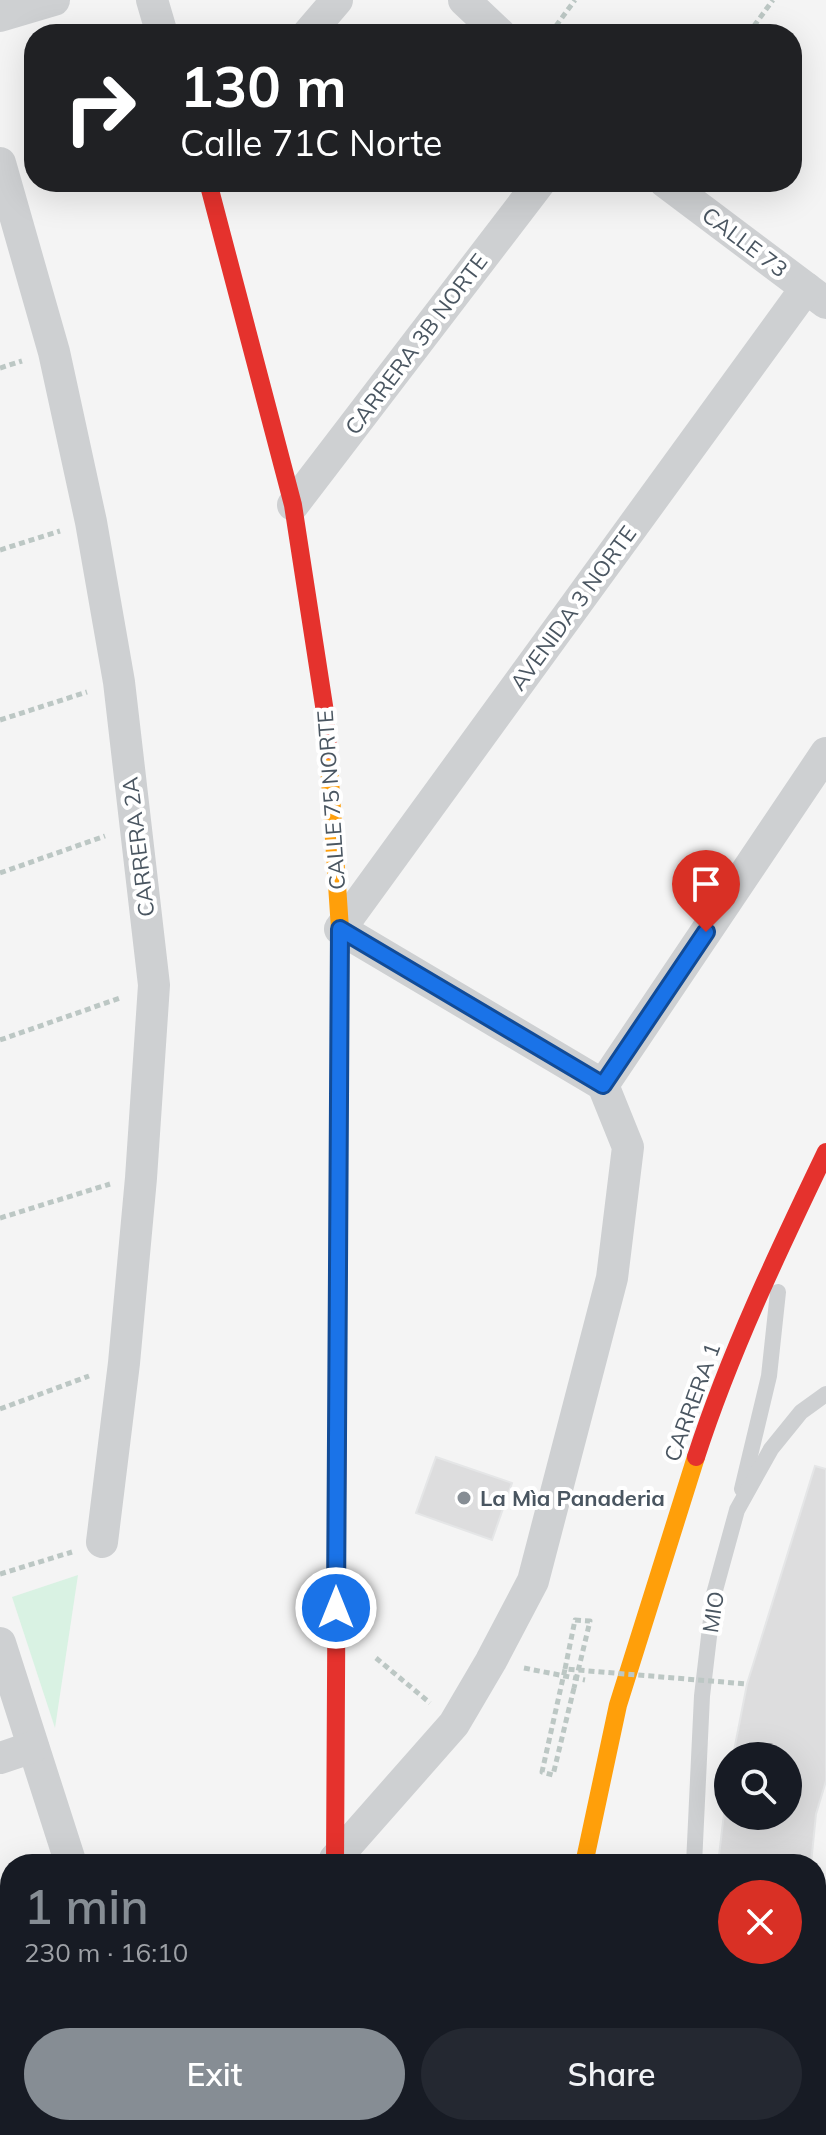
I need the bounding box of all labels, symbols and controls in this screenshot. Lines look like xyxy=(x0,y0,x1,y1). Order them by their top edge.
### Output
text: 130 m xyxy=(180,51,347,121)
icon: right xyxy=(48,56,152,160)
text: Calle 71C Norte xyxy=(180,120,442,165)
street label: CALLE 73 xyxy=(697,201,793,283)
street label: CARRERA 3B NORTE xyxy=(339,248,493,440)
street label: AVENIDA 3 NORTE xyxy=(504,520,642,696)
street label: CALLE 75 NORTE xyxy=(311,709,351,891)
street label: CARRERA 2A xyxy=(116,776,160,918)
pin xyxy=(672,850,740,932)
icon: arrive xyxy=(684,862,728,906)
street label: CARRERA 1 xyxy=(658,1339,726,1465)
place label: La Mìa Panaderia xyxy=(480,1484,665,1512)
marker: La Mìa Panaderia xyxy=(455,1489,473,1507)
position arrow xyxy=(294,1566,378,1650)
street label: MIO xyxy=(696,1589,730,1635)
map controls xyxy=(714,1742,802,1830)
button: search xyxy=(714,1742,802,1830)
text: 1 min xyxy=(24,1876,149,1936)
button: close xyxy=(718,1880,802,1964)
text: 230 m · 16:10 xyxy=(24,1936,188,1969)
button: Exit xyxy=(24,2028,405,2120)
button: Share xyxy=(421,2028,802,2120)

